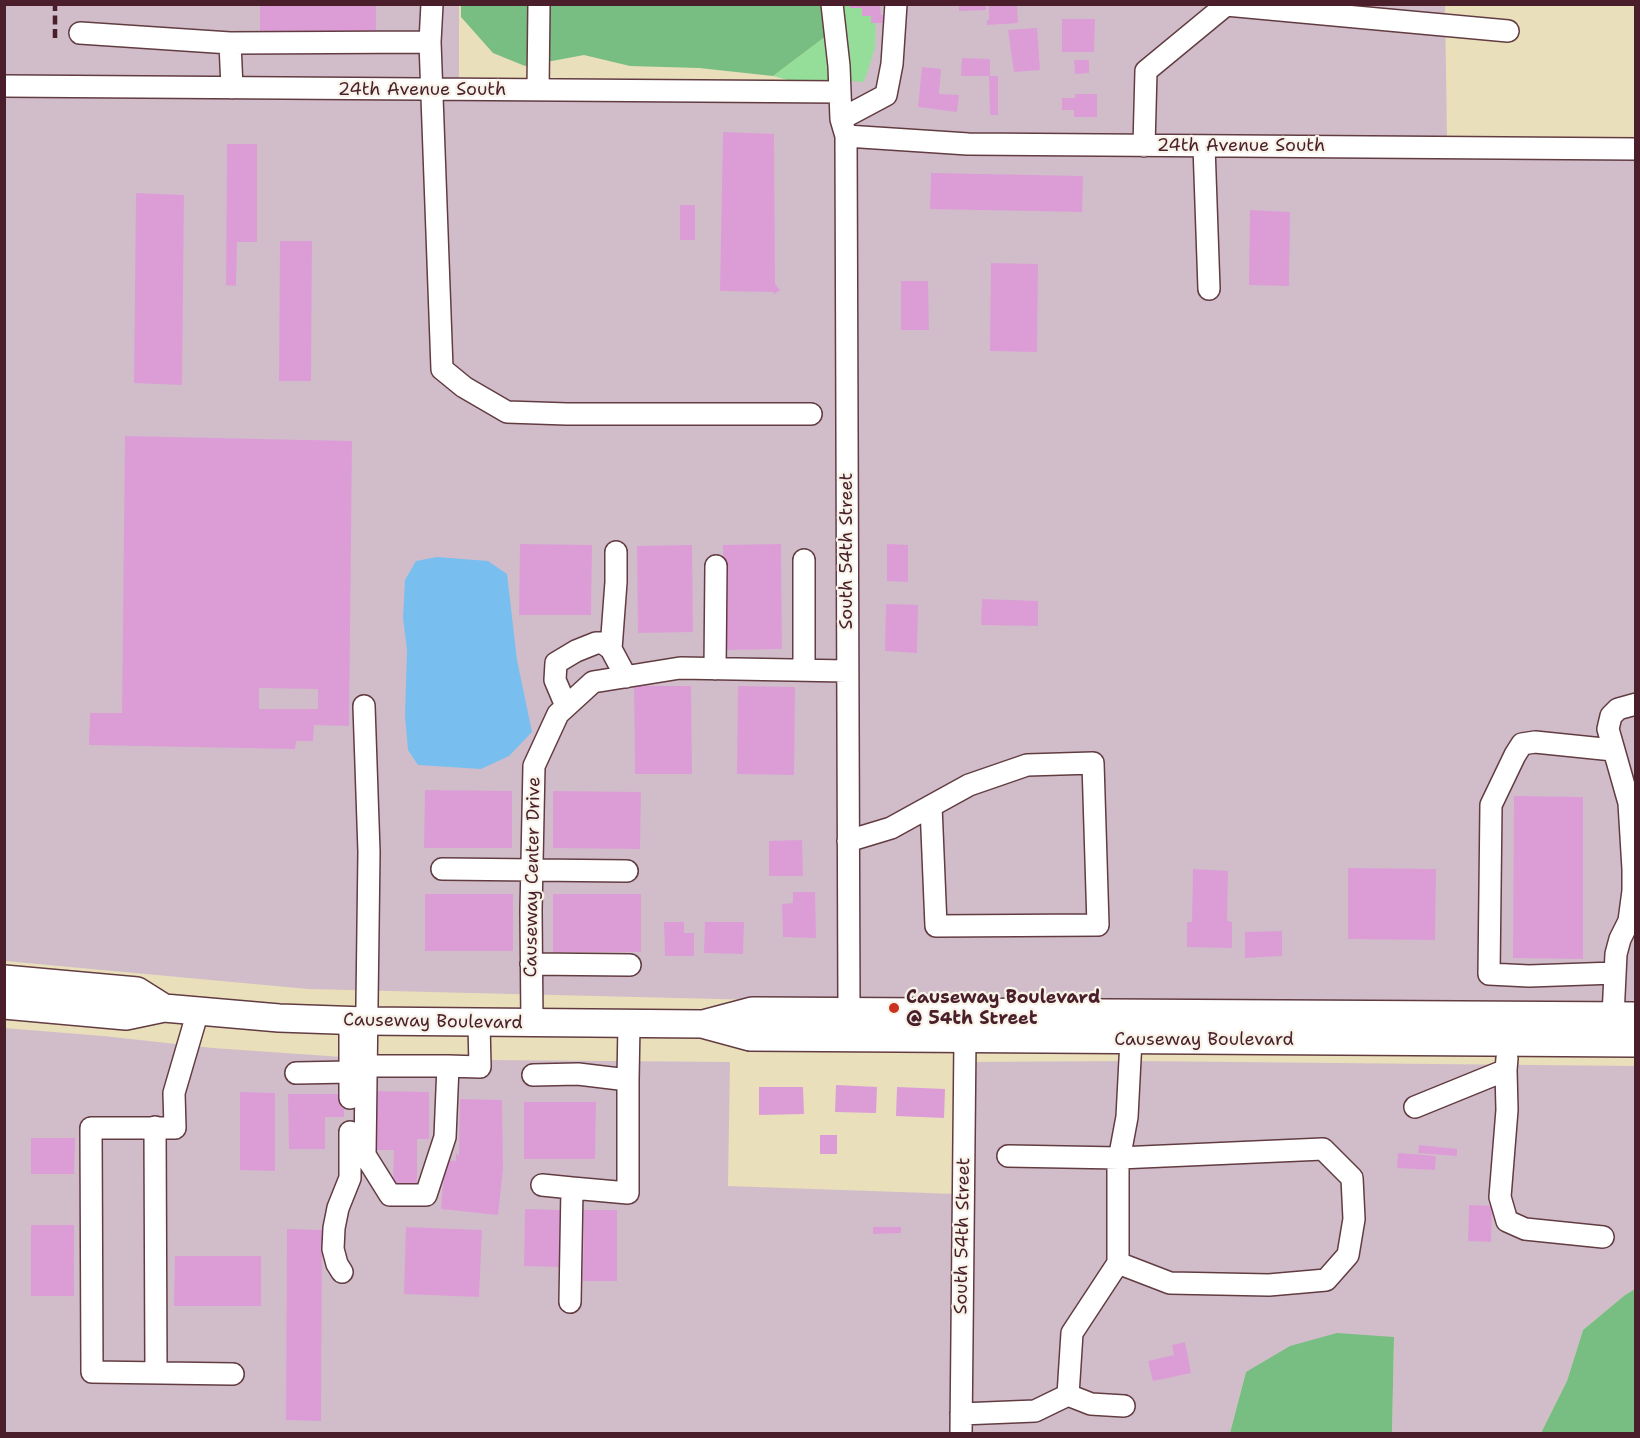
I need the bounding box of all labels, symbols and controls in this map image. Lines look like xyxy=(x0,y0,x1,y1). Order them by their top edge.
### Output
street label: 24th Avenue South xyxy=(338,79,506,101)
street label: 24th Avenue South xyxy=(1157,135,1325,157)
street label: South 54th Street xyxy=(836,473,858,629)
street label: Causeway Center Drive xyxy=(520,776,546,978)
place label: Causeway Boulevard @ 54th Street xyxy=(906,987,1100,1030)
marker: Causeway Boulevard @ 54th Street xyxy=(887,1001,901,1015)
street label: Causeway Boulevard xyxy=(343,1010,523,1034)
street label: Causeway Boulevard xyxy=(1114,1029,1294,1051)
street label: South 54th Street xyxy=(951,1157,975,1315)

